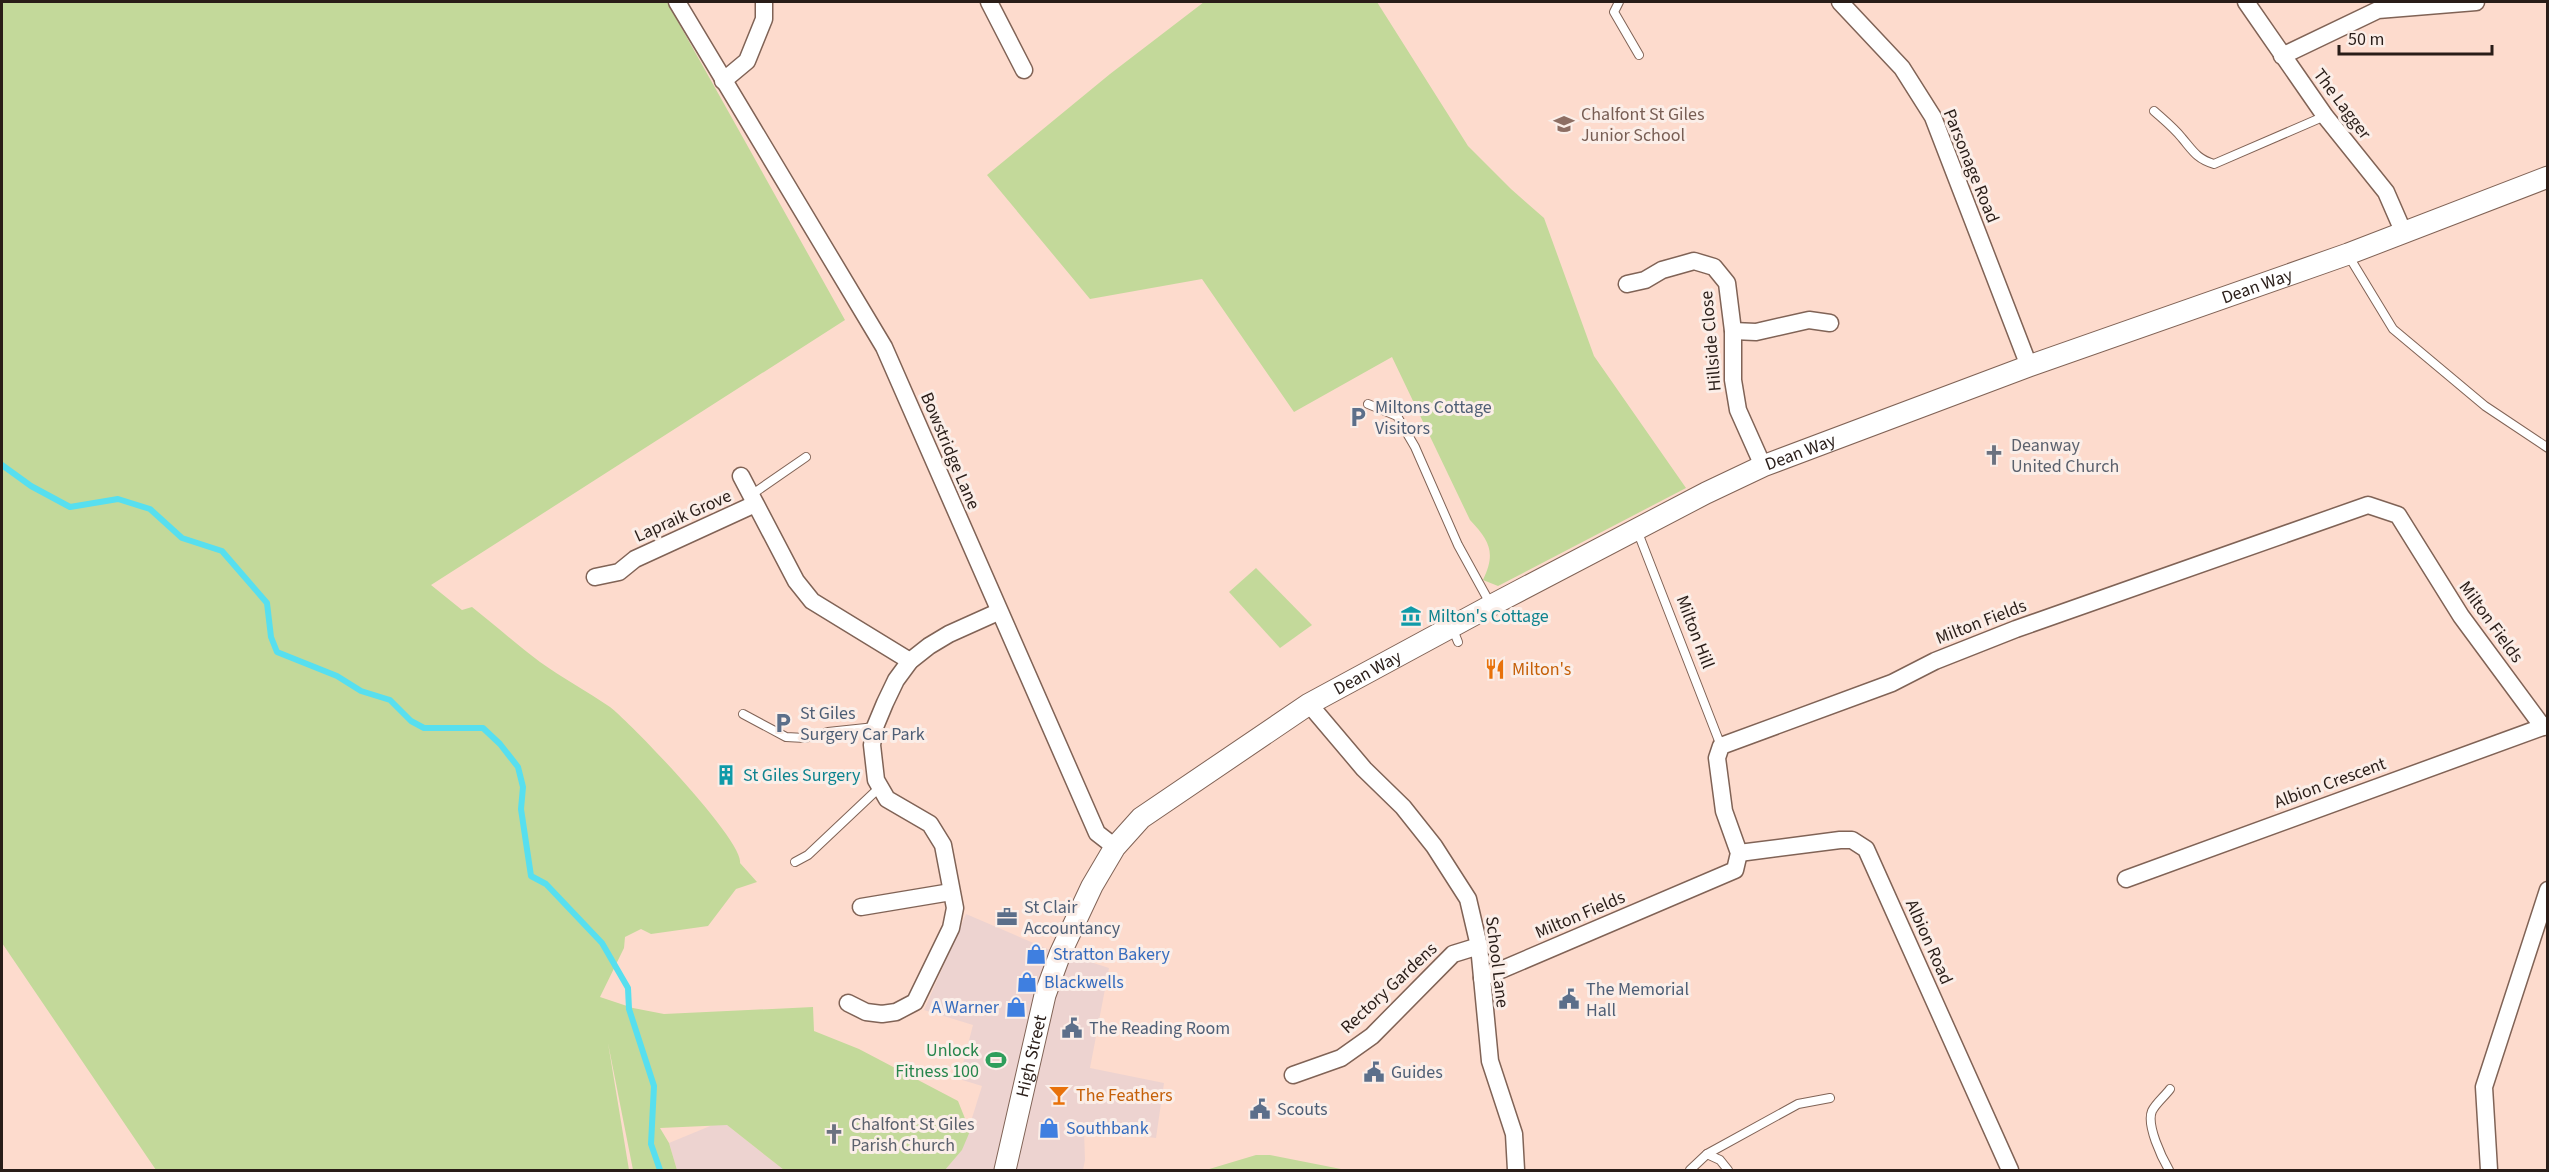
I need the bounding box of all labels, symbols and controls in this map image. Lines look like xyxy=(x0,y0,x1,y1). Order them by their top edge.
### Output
scale bar xyxy=(2339,18,2492,56)
text: 50 m xyxy=(2348,27,2384,52)
street label: The Lagger xyxy=(2307,63,2377,145)
place label: Chalfont St Giles Junior School xyxy=(1581,102,1705,148)
street label: Parsonage Road xyxy=(1937,105,2005,227)
school or university icon: Chalfont St Giles Junior School xyxy=(1552,112,1576,136)
street label: Dean Way xyxy=(2218,262,2296,310)
street label: Hillside Close xyxy=(1694,290,1728,392)
street label: Bowstridge Lane xyxy=(914,389,986,514)
place label: Miltons Cottage Visitors xyxy=(1375,395,1492,441)
parking icon: Miltons Cottage Visitors xyxy=(1346,405,1370,429)
street label: Dean Way xyxy=(1761,427,1840,477)
place label: Deanway United Church xyxy=(2011,433,2119,479)
church icon: Deanway United Church xyxy=(1982,443,2006,467)
street label: Lapraik Grove xyxy=(631,483,736,549)
street label: Milton Fields xyxy=(2453,576,2529,668)
street label: Milton Hill xyxy=(1670,592,1720,672)
street label: Milton Fields xyxy=(1932,593,2030,651)
museum icon: Milton's Cottage xyxy=(1399,604,1423,628)
place label: Milton's Cottage xyxy=(1428,604,1549,629)
street label: Dean Way xyxy=(1329,644,1406,701)
restaurant icon: Milton's xyxy=(1483,657,1507,681)
place label: Milton's xyxy=(1512,657,1571,682)
place label: St Giles Surgery Car Park xyxy=(800,701,925,747)
parking icon: St Giles Surgery Car Park xyxy=(771,711,795,735)
street label: Albion Crescent xyxy=(2271,751,2389,815)
building icon: St Giles Surgery xyxy=(714,763,738,787)
place label: St Giles Surgery xyxy=(743,763,861,788)
street label: Milton Fields xyxy=(1531,885,1629,945)
place label: St Clair Accountancy xyxy=(1024,895,1121,941)
street label: Albion Road xyxy=(1899,896,1959,988)
office icon: St Clair Accountancy xyxy=(995,905,1019,929)
street label: School Lane xyxy=(1479,915,1515,1009)
street label: Rectory Gardens xyxy=(1335,937,1443,1039)
shop icon: Stratton Bakery xyxy=(1024,942,1048,966)
place label: Stratton Bakery xyxy=(1053,942,1171,967)
shop icon: Blackwells xyxy=(1015,970,1039,994)
place label: Blackwells xyxy=(1044,970,1124,995)
place label: The Memorial Hall xyxy=(1586,977,1689,1023)
public building icon: The Memorial Hall xyxy=(1557,987,1581,1011)
place label: A Warner xyxy=(931,995,1000,1020)
shop icon: A Warner xyxy=(1004,995,1028,1019)
street label: High Street xyxy=(1010,1012,1053,1100)
public building icon: The Reading Room xyxy=(1060,1016,1084,1040)
place label: The Reading Room xyxy=(1089,1016,1230,1041)
place label: Unlock Fitness 100 xyxy=(895,1038,979,1084)
sports icon: Unlock Fitness 100 xyxy=(984,1048,1008,1072)
public building icon: Guides xyxy=(1362,1060,1386,1084)
place label: Guides xyxy=(1391,1060,1443,1085)
bar icon: The Feathers xyxy=(1047,1083,1071,1107)
place label: The Feathers xyxy=(1076,1083,1173,1108)
public building icon: Scouts xyxy=(1248,1097,1272,1121)
place label: Scouts xyxy=(1277,1097,1327,1122)
place label: Chalfont St Giles Parish Church xyxy=(851,1112,975,1158)
shop icon: Southbank xyxy=(1037,1116,1061,1140)
place label: Southbank xyxy=(1066,1116,1149,1141)
church icon: Chalfont St Giles Parish Church xyxy=(822,1122,846,1146)

